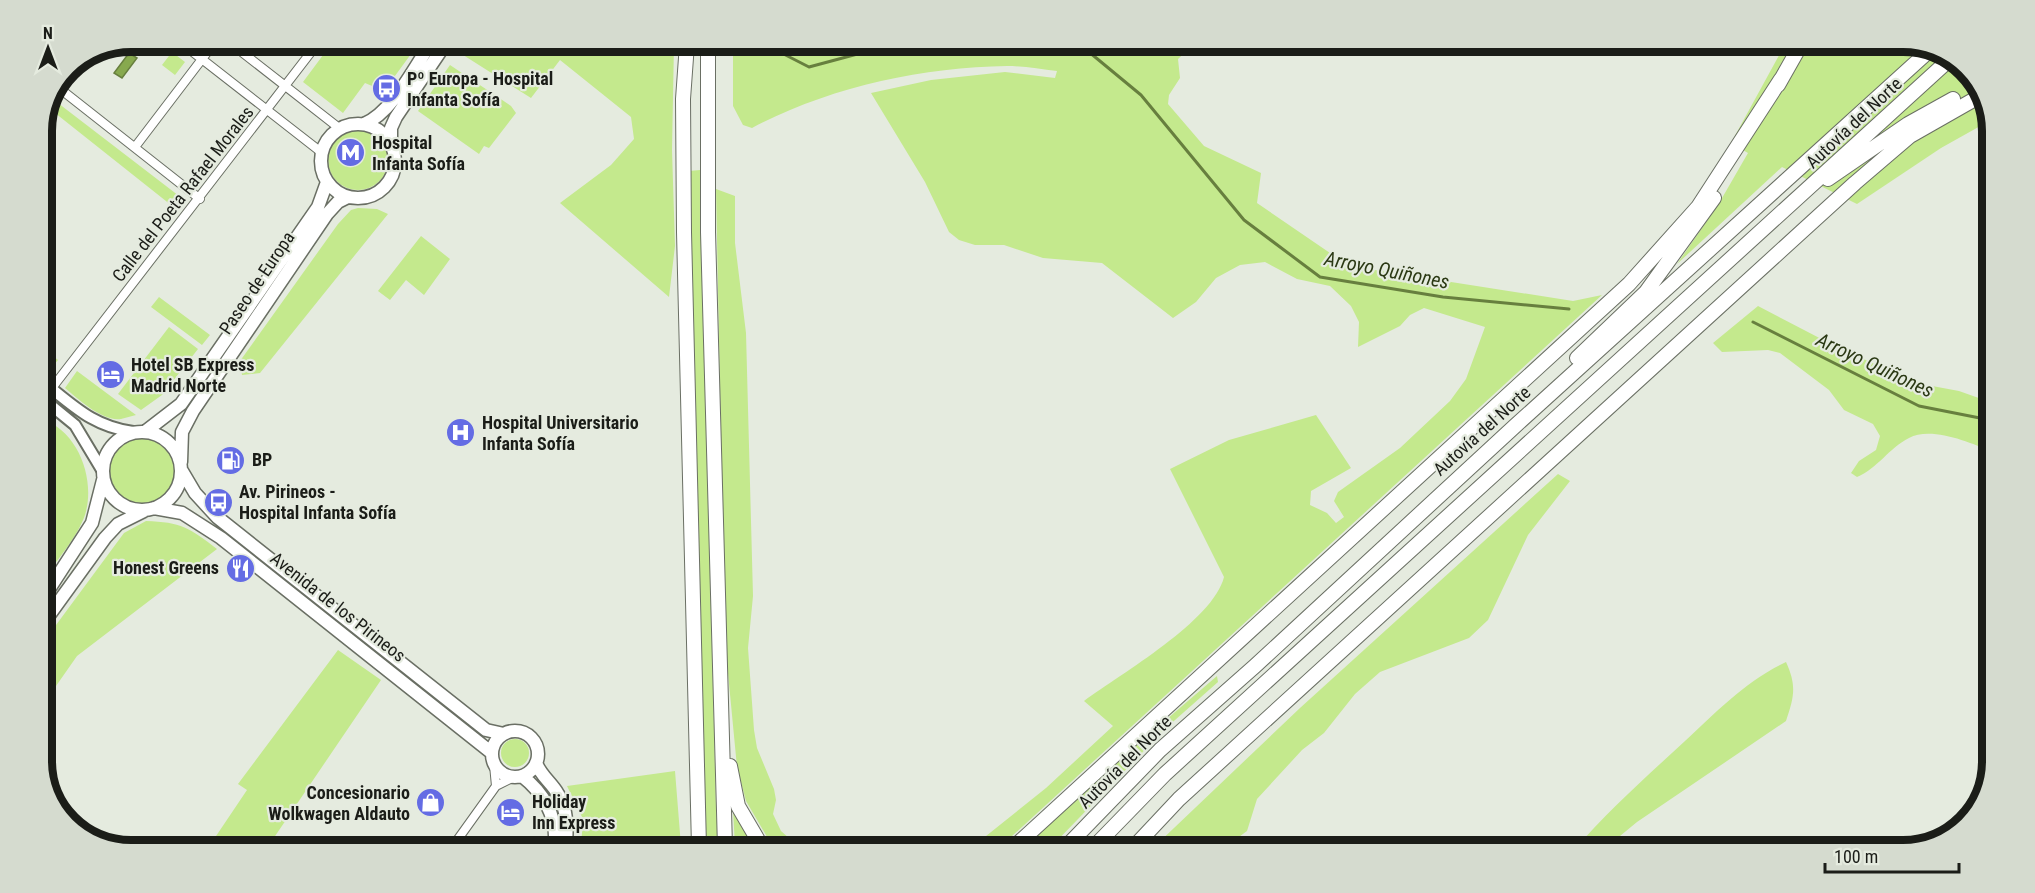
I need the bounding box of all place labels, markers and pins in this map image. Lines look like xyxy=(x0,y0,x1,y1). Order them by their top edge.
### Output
place label: Pº Europa - Hospital Infanta Sofía xyxy=(407,68,553,110)
bus stop icon: Pº Europa - Hospital Infanta Sofía xyxy=(370,73,402,105)
place label: Hospital Infanta Sofía xyxy=(372,132,465,174)
metro station icon: Hospital Infanta Sofía xyxy=(335,137,367,169)
place label: Hotel SB Express Madrid Norte xyxy=(131,354,254,396)
hotel icon: Hotel SB Express Madrid Norte xyxy=(94,359,126,391)
place label: Hospital Universitario Infanta Sofía xyxy=(482,412,639,454)
hospital icon: Hospital Universitario Infanta Sofía xyxy=(445,417,477,449)
fuel station icon: BP xyxy=(215,444,247,476)
place label: BP xyxy=(252,449,272,470)
place label: Av. Pirineos - Hospital Infanta Sofía xyxy=(239,481,396,523)
bus stop icon: Av. Pirineos - Hospital Infanta Sofía xyxy=(202,486,234,518)
restaurant icon: Honest Greens xyxy=(224,552,256,584)
place label: Honest Greens xyxy=(113,557,219,578)
place label: Concesionario Wolkwagen Aldauto xyxy=(268,782,410,824)
shop icon: Concesionario Wolkwagen Aldauto xyxy=(415,787,447,819)
place label: Holiday Inn Express xyxy=(532,791,615,833)
hotel icon: Holiday Inn Express xyxy=(495,796,527,828)

